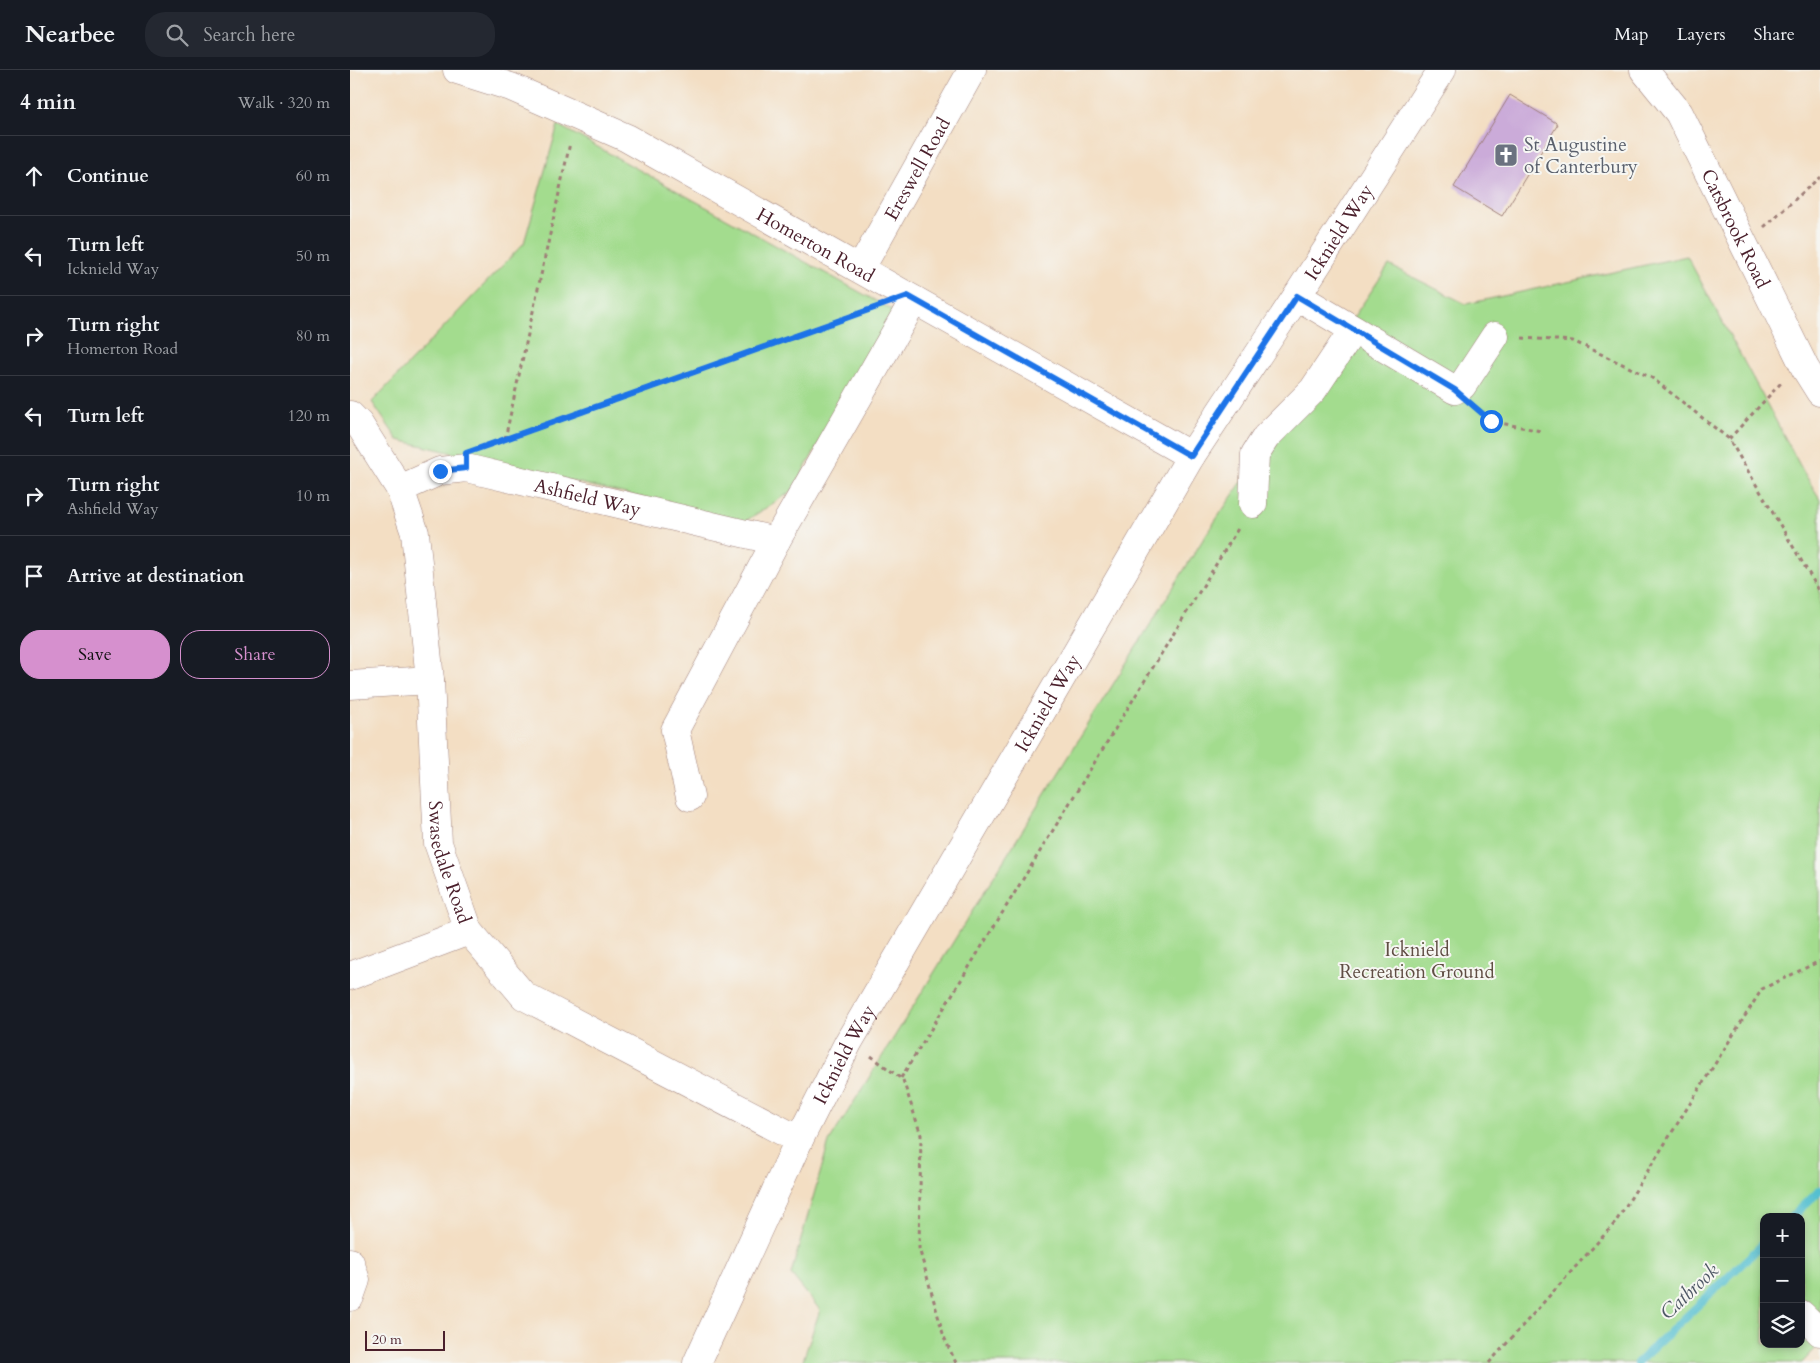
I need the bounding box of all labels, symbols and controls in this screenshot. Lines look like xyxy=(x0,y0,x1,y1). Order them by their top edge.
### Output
search box xyxy=(145,12,495,57)
text: Nearbee xyxy=(25,18,115,51)
icon: search xyxy=(163,21,191,49)
text: Search here xyxy=(203,22,295,48)
text: Map xyxy=(1614,22,1649,47)
text: Layers xyxy=(1677,22,1726,47)
text: Share xyxy=(1754,22,1795,47)
text: 4 min xyxy=(20,88,76,117)
text: Walk · 320 m xyxy=(238,92,330,114)
street label: Ereswell Road xyxy=(878,113,957,225)
place label: St Augustine of Canterbury xyxy=(1524,132,1638,180)
church icon: St Augustine of Canterbury xyxy=(1493,142,1519,168)
icon: ahead xyxy=(20,162,48,190)
text: Continue xyxy=(67,163,149,189)
text: 60 m xyxy=(296,165,330,187)
street label: Catsbrook Road xyxy=(1695,165,1775,293)
street label: Icknield Way xyxy=(1299,179,1380,285)
street label: Homerton Road xyxy=(751,202,879,289)
text: Turn left xyxy=(67,232,144,258)
icon: left xyxy=(20,242,48,270)
text: 50 m xyxy=(296,245,330,267)
text: Icknield Way xyxy=(67,258,159,280)
text: Turn right xyxy=(67,312,159,338)
icon: right xyxy=(20,322,48,350)
text: 80 m xyxy=(296,325,330,347)
text: Homerton Road xyxy=(67,338,178,360)
icon: left xyxy=(20,402,48,430)
text: Turn left xyxy=(67,403,144,429)
text: 120 m xyxy=(288,405,330,427)
route start xyxy=(1480,410,1503,433)
route end xyxy=(429,460,452,483)
text: Turn right xyxy=(67,472,159,498)
street label: Ashfield Way xyxy=(531,472,643,523)
icon: right xyxy=(20,482,48,510)
text: 10 m xyxy=(296,485,330,507)
text: Ashfield Way xyxy=(67,498,159,520)
icon: arrive xyxy=(20,562,48,590)
text: Arrive at destination xyxy=(67,563,244,589)
button: Save xyxy=(20,630,170,679)
button: Share xyxy=(180,630,330,679)
street label: Icknield Way xyxy=(1009,649,1087,757)
street label: Swasedale Road xyxy=(422,800,477,927)
park label: Icknield Recreation Ground xyxy=(1339,937,1495,985)
street label: Icknield Way xyxy=(807,1000,882,1109)
map controls xyxy=(1760,1213,1805,1348)
button: + xyxy=(1760,1213,1805,1258)
water label: Catbrook xyxy=(1654,1257,1725,1326)
button: − xyxy=(1760,1258,1805,1303)
button: layers xyxy=(1760,1303,1805,1348)
scale bar xyxy=(365,1328,445,1351)
text: 20 m xyxy=(372,1330,402,1349)

